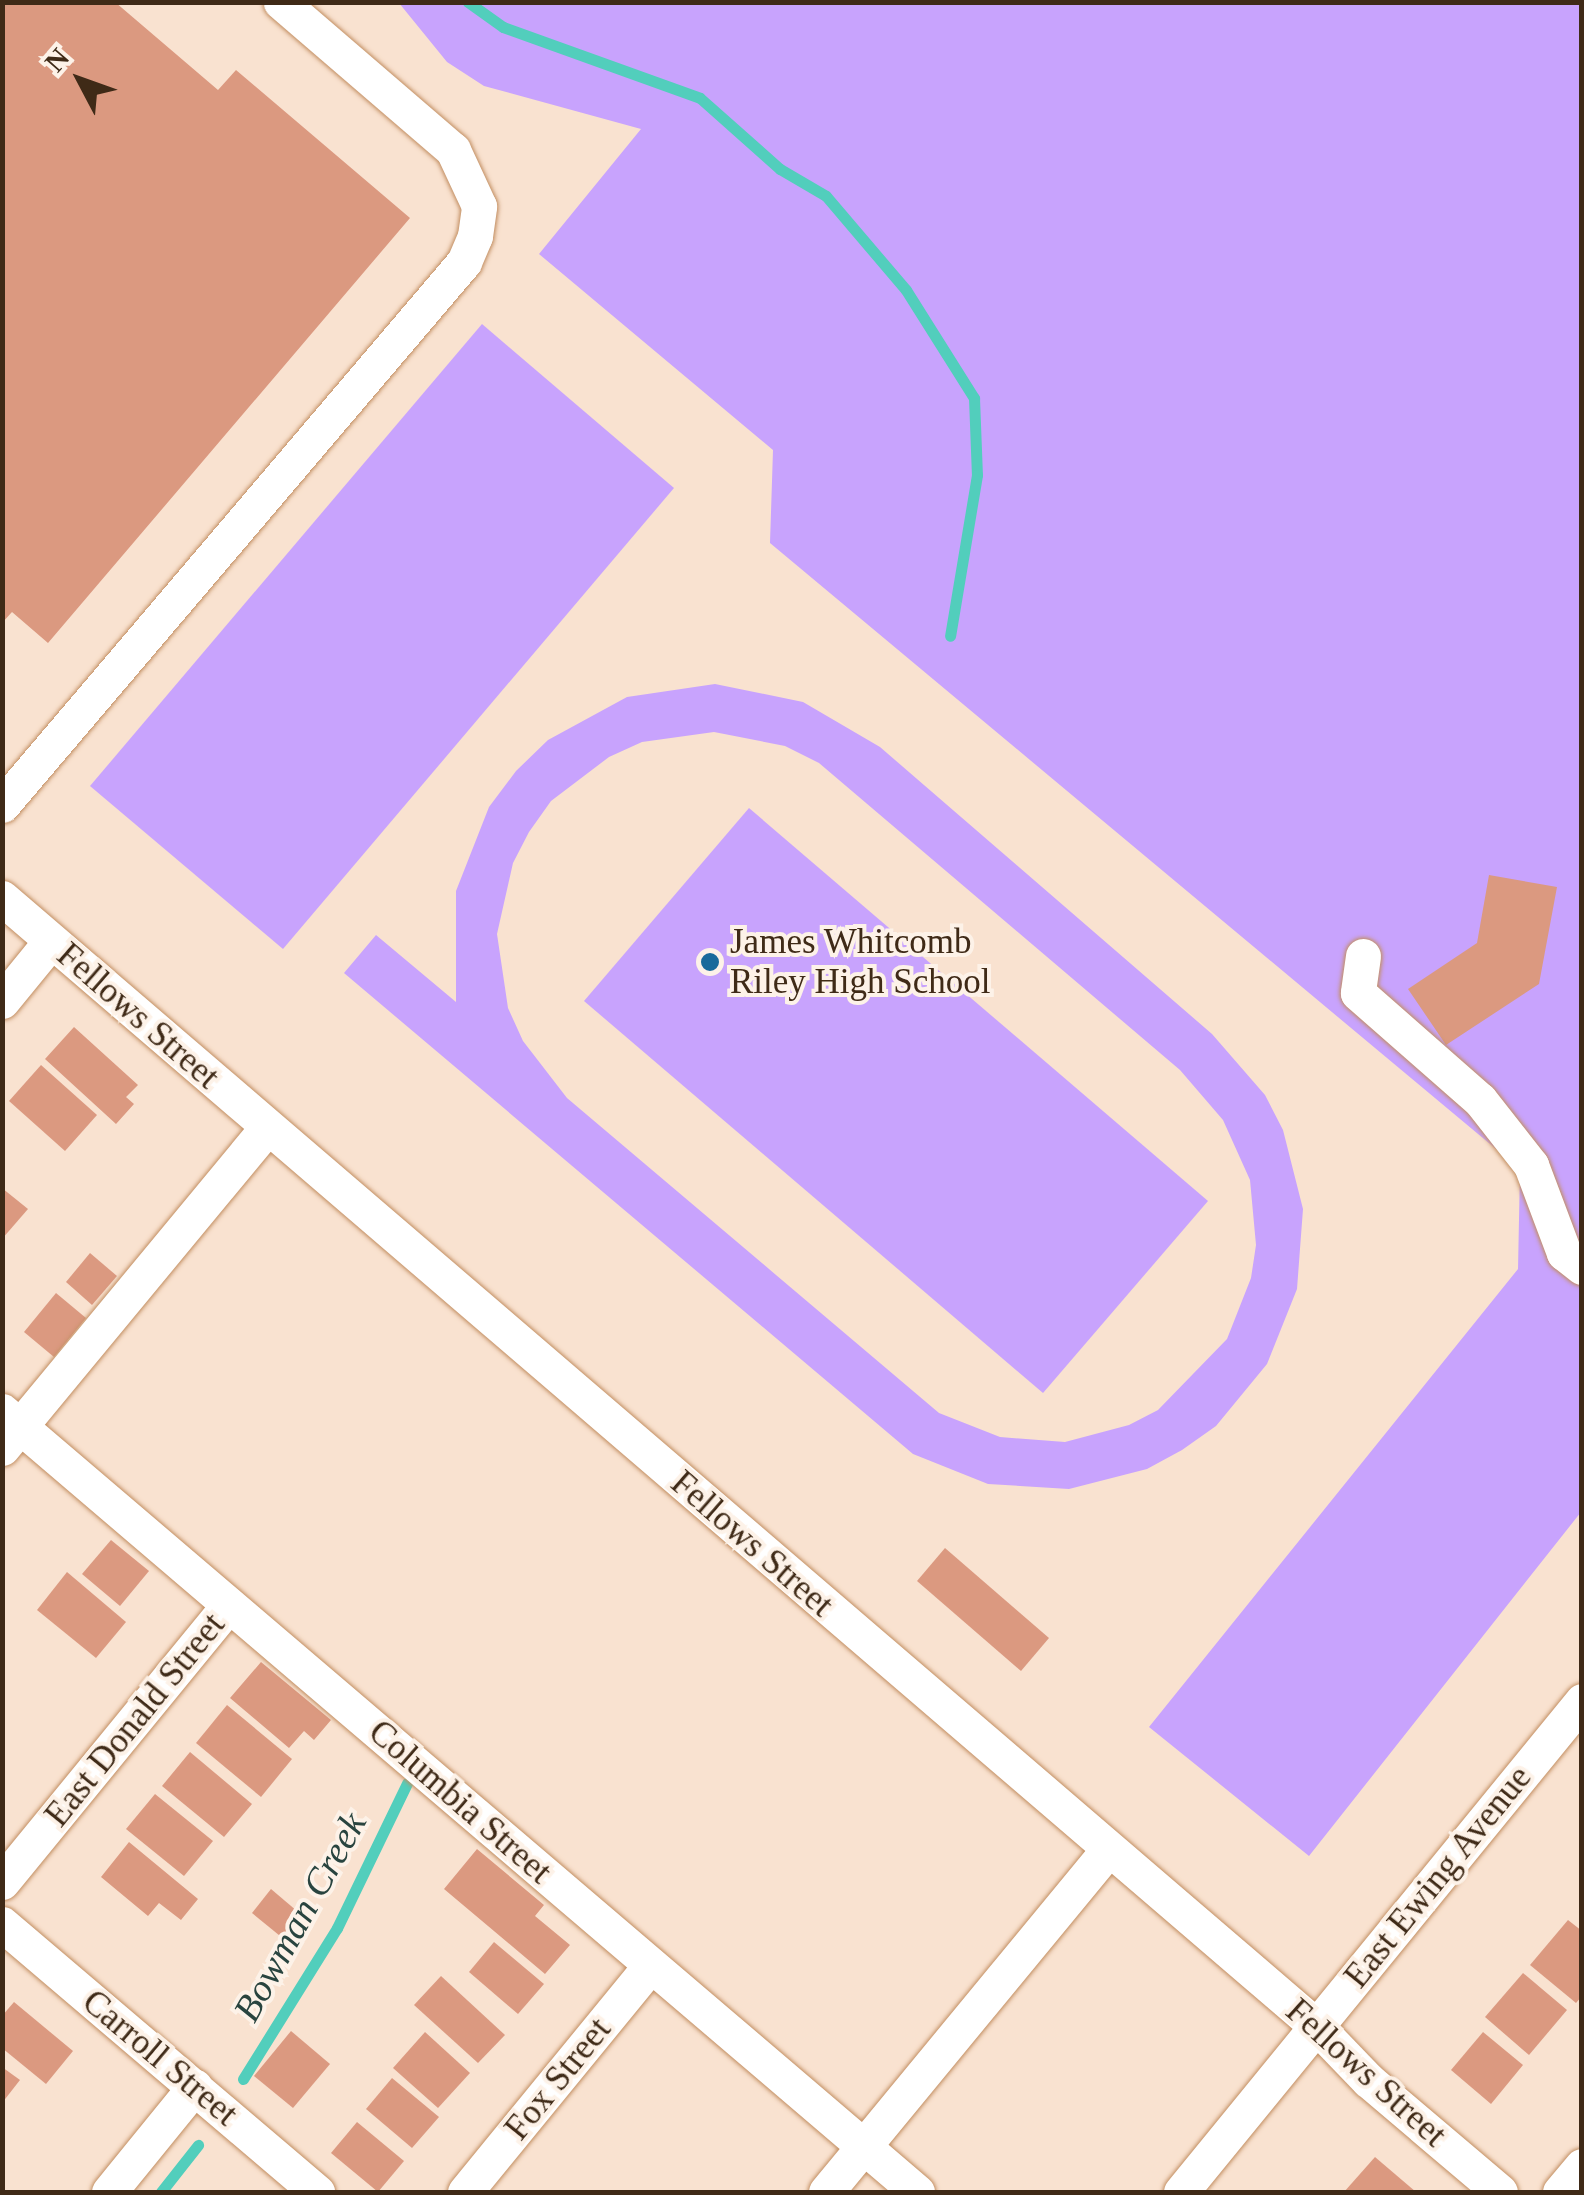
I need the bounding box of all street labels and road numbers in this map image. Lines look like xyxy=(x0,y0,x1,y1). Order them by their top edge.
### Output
street label: Fellows Street xyxy=(48,934,228,1098)
street label: Fellows Street xyxy=(662,1462,842,1626)
street label: East Donald Street xyxy=(36,1605,234,1835)
street label: Columbia Street xyxy=(360,1711,560,1893)
street label: East Ewing Avenue xyxy=(1335,1757,1541,1997)
street label: Carroll Street xyxy=(74,1981,246,2135)
street label: Fellows Street xyxy=(1277,1990,1455,2156)
street label: Fox Street xyxy=(496,2009,620,2149)

